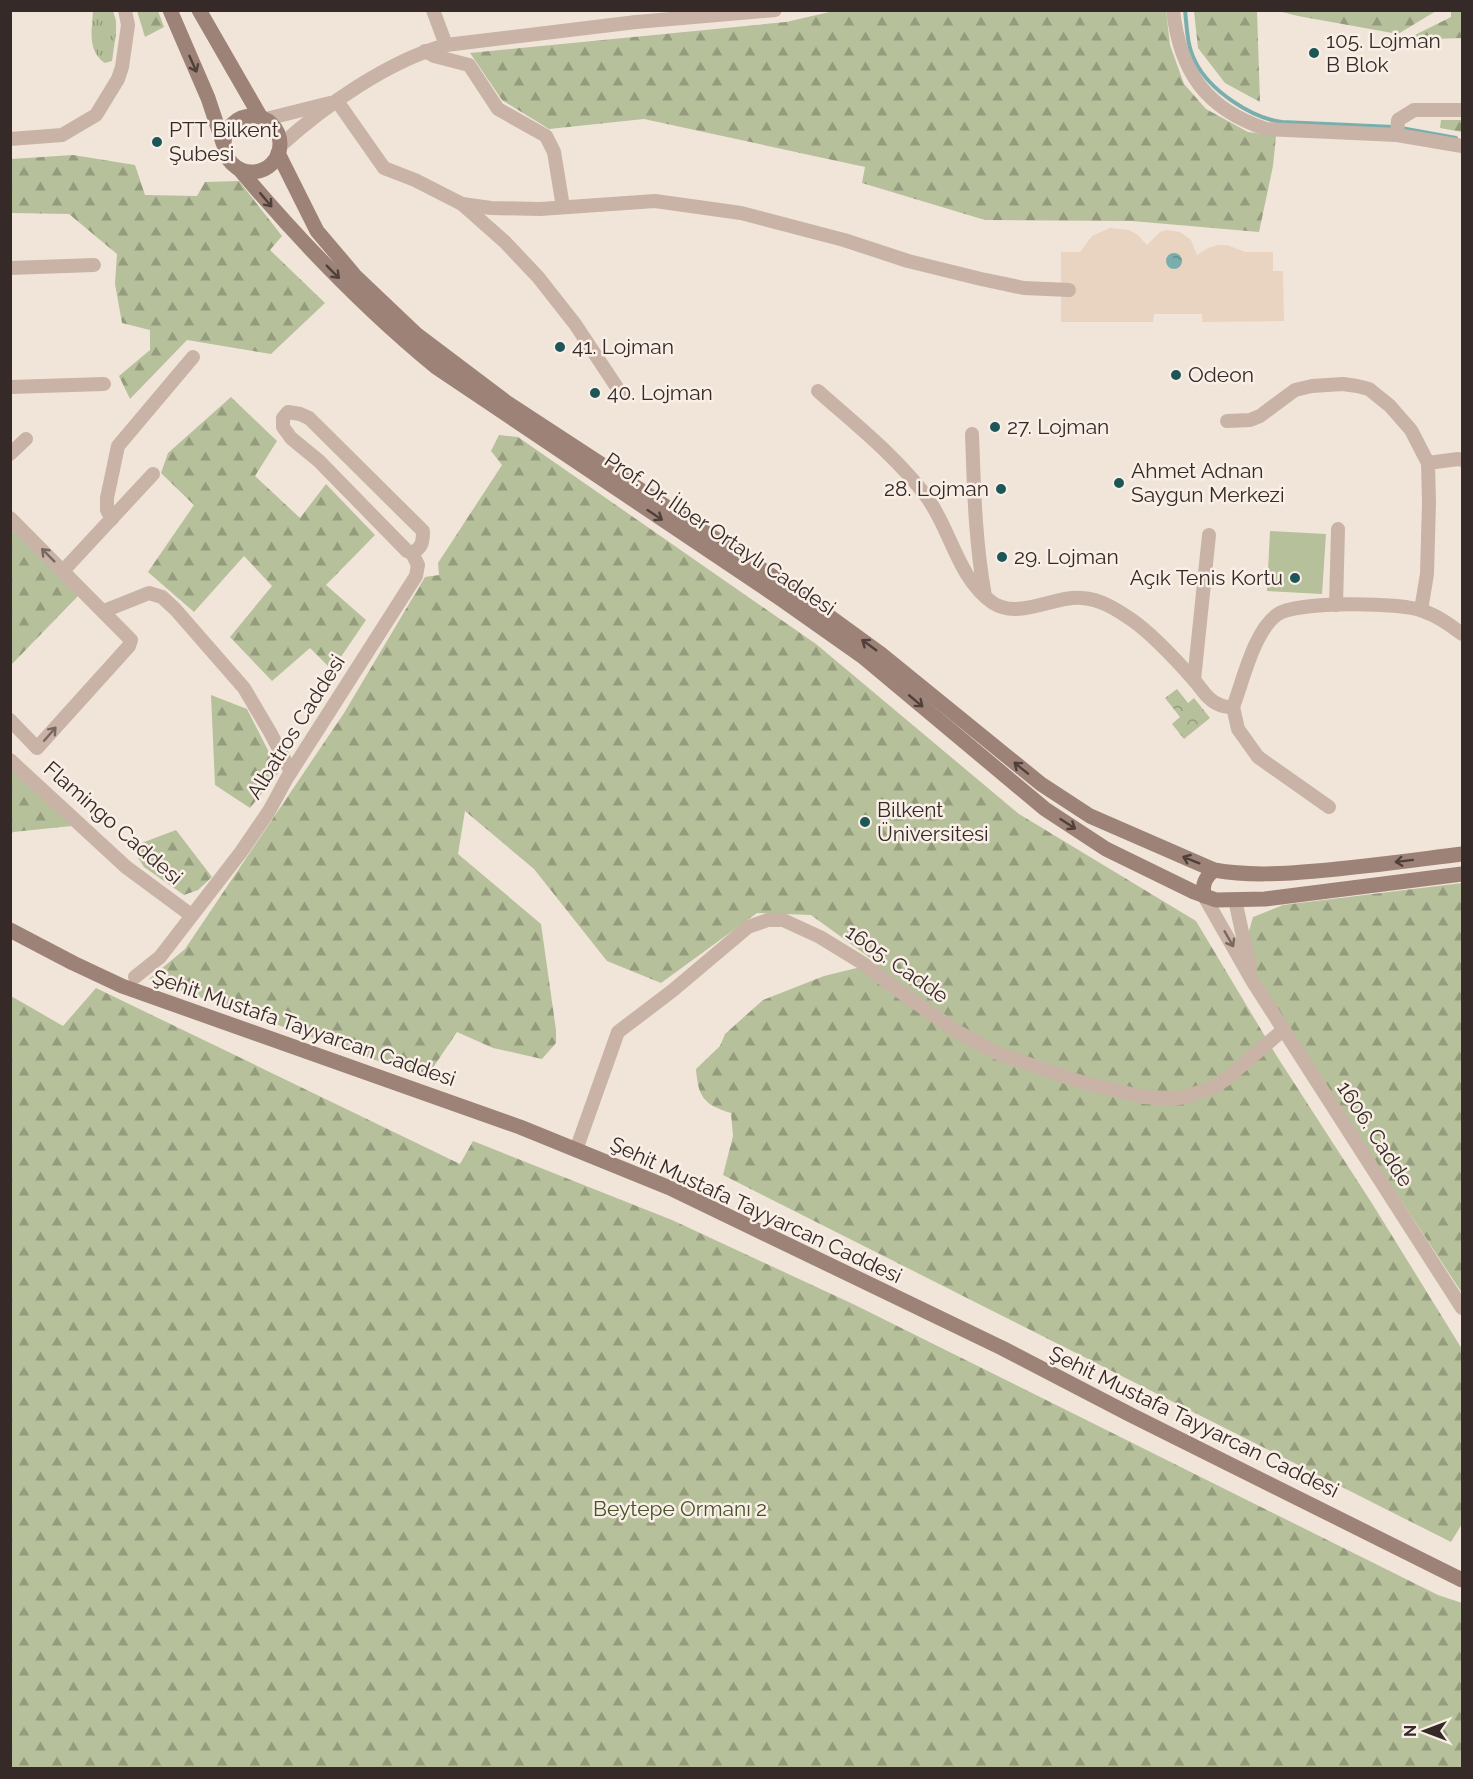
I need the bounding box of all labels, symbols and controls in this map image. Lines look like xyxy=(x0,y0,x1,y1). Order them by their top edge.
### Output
place label: 105. Lojman B Blok xyxy=(1326,28,1441,77)
marker: 105. Lojman B Blok xyxy=(1307,46,1321,60)
one-way arrow xyxy=(188,55,199,73)
place label: PTT Bilkent Şubesi xyxy=(169,117,279,166)
marker: PTT Bilkent Şubesi xyxy=(150,135,164,149)
one-way arrow xyxy=(259,192,273,207)
one-way arrow xyxy=(326,264,340,279)
place label: 41. Lojman xyxy=(572,334,674,359)
marker: 41. Lojman xyxy=(553,340,567,354)
place label: Odeon xyxy=(1188,362,1254,387)
marker: Odeon xyxy=(1169,368,1183,382)
place label: 40. Lojman xyxy=(607,380,713,405)
marker: 40. Lojman xyxy=(588,386,602,400)
place label: 27. Lojman xyxy=(1007,414,1109,439)
marker: 27. Lojman xyxy=(988,420,1002,434)
street label: Prof. Dr. İlber Ortaylı Caddesi xyxy=(600,447,841,620)
place label: Ahmet Adnan Saygun Merkezi xyxy=(1131,458,1285,507)
place label: 28. Lojman xyxy=(884,476,989,501)
marker: Ahmet Adnan Saygun Merkezi xyxy=(1112,476,1126,490)
marker: 28. Lojman xyxy=(994,482,1008,496)
one-way arrow xyxy=(647,508,664,521)
place label: 29. Lojman xyxy=(1014,544,1119,569)
one-way arrow xyxy=(40,548,55,563)
marker: 29. Lojman xyxy=(995,550,1009,564)
place label: Açık Tenis Kortu xyxy=(1130,565,1283,590)
marker: Açık Tenis Kortu xyxy=(1288,571,1302,585)
one-way arrow xyxy=(862,639,878,651)
street label: Albatros Caddesi xyxy=(241,650,350,803)
one-way arrow xyxy=(908,695,924,708)
one-way arrow xyxy=(43,727,57,742)
street label: Flamingo Caddesi xyxy=(39,756,188,890)
one-way arrow xyxy=(1013,761,1029,774)
place label: Bilkent Üniversitesi xyxy=(877,797,989,846)
marker: Bilkent Üniversitesi xyxy=(858,815,872,829)
one-way arrow xyxy=(1059,818,1076,830)
one-way arrow xyxy=(1183,854,1201,865)
one-way arrow xyxy=(1395,856,1415,867)
street label: 1605. Cadde xyxy=(841,919,953,1008)
one-way arrow xyxy=(1223,930,1235,947)
street label: Şehit Mustafa Tayyarcan Caddesi xyxy=(149,964,459,1091)
street label: 1606. Cadde xyxy=(1332,1076,1419,1191)
street label: Şehit Mustafa Tayyarcan Caddesi xyxy=(606,1131,906,1288)
street label: Şehit Mustafa Tayyarcan Caddesi xyxy=(1045,1340,1343,1503)
park label: Beytepe Ormanı 2 xyxy=(593,1496,767,1521)
north arrow xyxy=(1395,1701,1455,1761)
text: N xyxy=(1401,1725,1420,1737)

